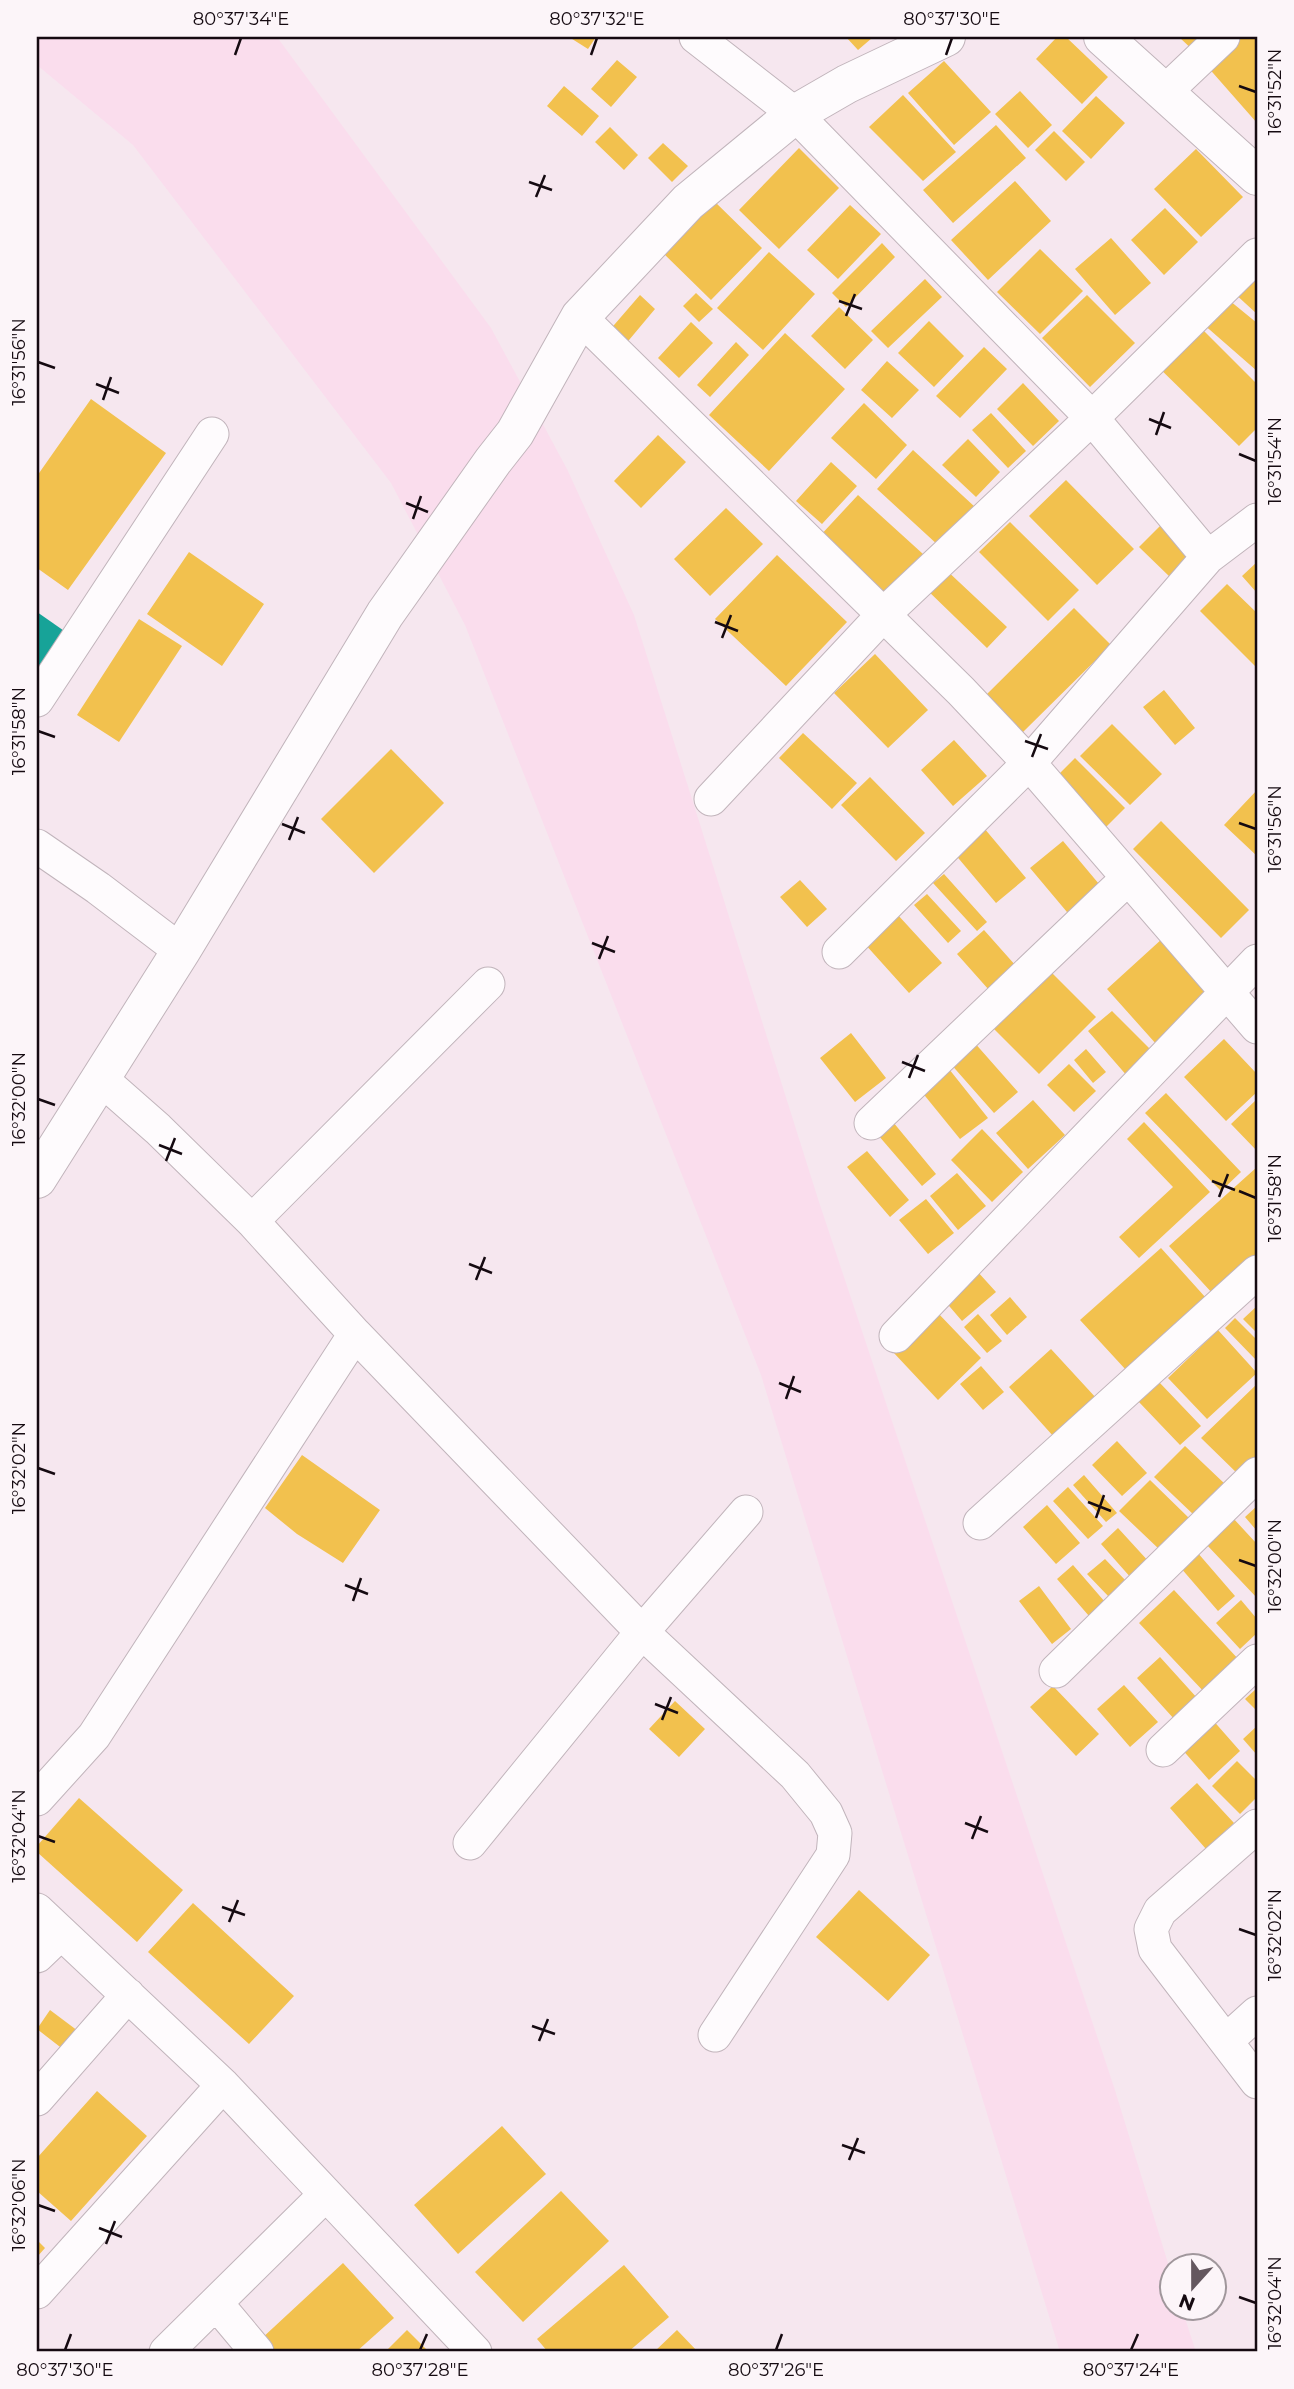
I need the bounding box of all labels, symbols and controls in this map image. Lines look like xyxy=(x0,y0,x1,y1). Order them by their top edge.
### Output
text: 80°37'34"E xyxy=(193,8,289,30)
text: 80°37'32"E xyxy=(549,8,645,30)
text: 80°37'30"E xyxy=(903,8,1001,30)
text: 16°31'52"N xyxy=(1264,48,1286,136)
text: 16°31'56"N xyxy=(8,318,30,406)
text: 16°31'54"N xyxy=(1264,417,1286,505)
text: 16°31'58"N xyxy=(8,687,30,775)
text: 16°31'56"N xyxy=(1264,785,1286,873)
text: 16°32'00"N xyxy=(8,1052,30,1146)
text: 16°31'58"N xyxy=(1264,1154,1286,1242)
text: 16°32'02"N xyxy=(8,1422,30,1514)
text: 16°32'00"N xyxy=(1264,1519,1286,1613)
text: 16°32'04"N xyxy=(8,1789,30,1883)
text: 16°32'02"N xyxy=(1264,1889,1286,1981)
text: 16°32'06"N xyxy=(8,2158,30,2252)
north arrow xyxy=(1158,2252,1228,2322)
text: 16°32'04"N xyxy=(1264,2256,1286,2350)
text: N xyxy=(1176,2289,1198,2316)
text: 80°37'30"E xyxy=(16,2359,114,2381)
text: 80°37'28"E xyxy=(372,2359,468,2381)
text: 80°37'26"E xyxy=(728,2359,824,2381)
text: 80°37'24"E xyxy=(1083,2359,1179,2381)

